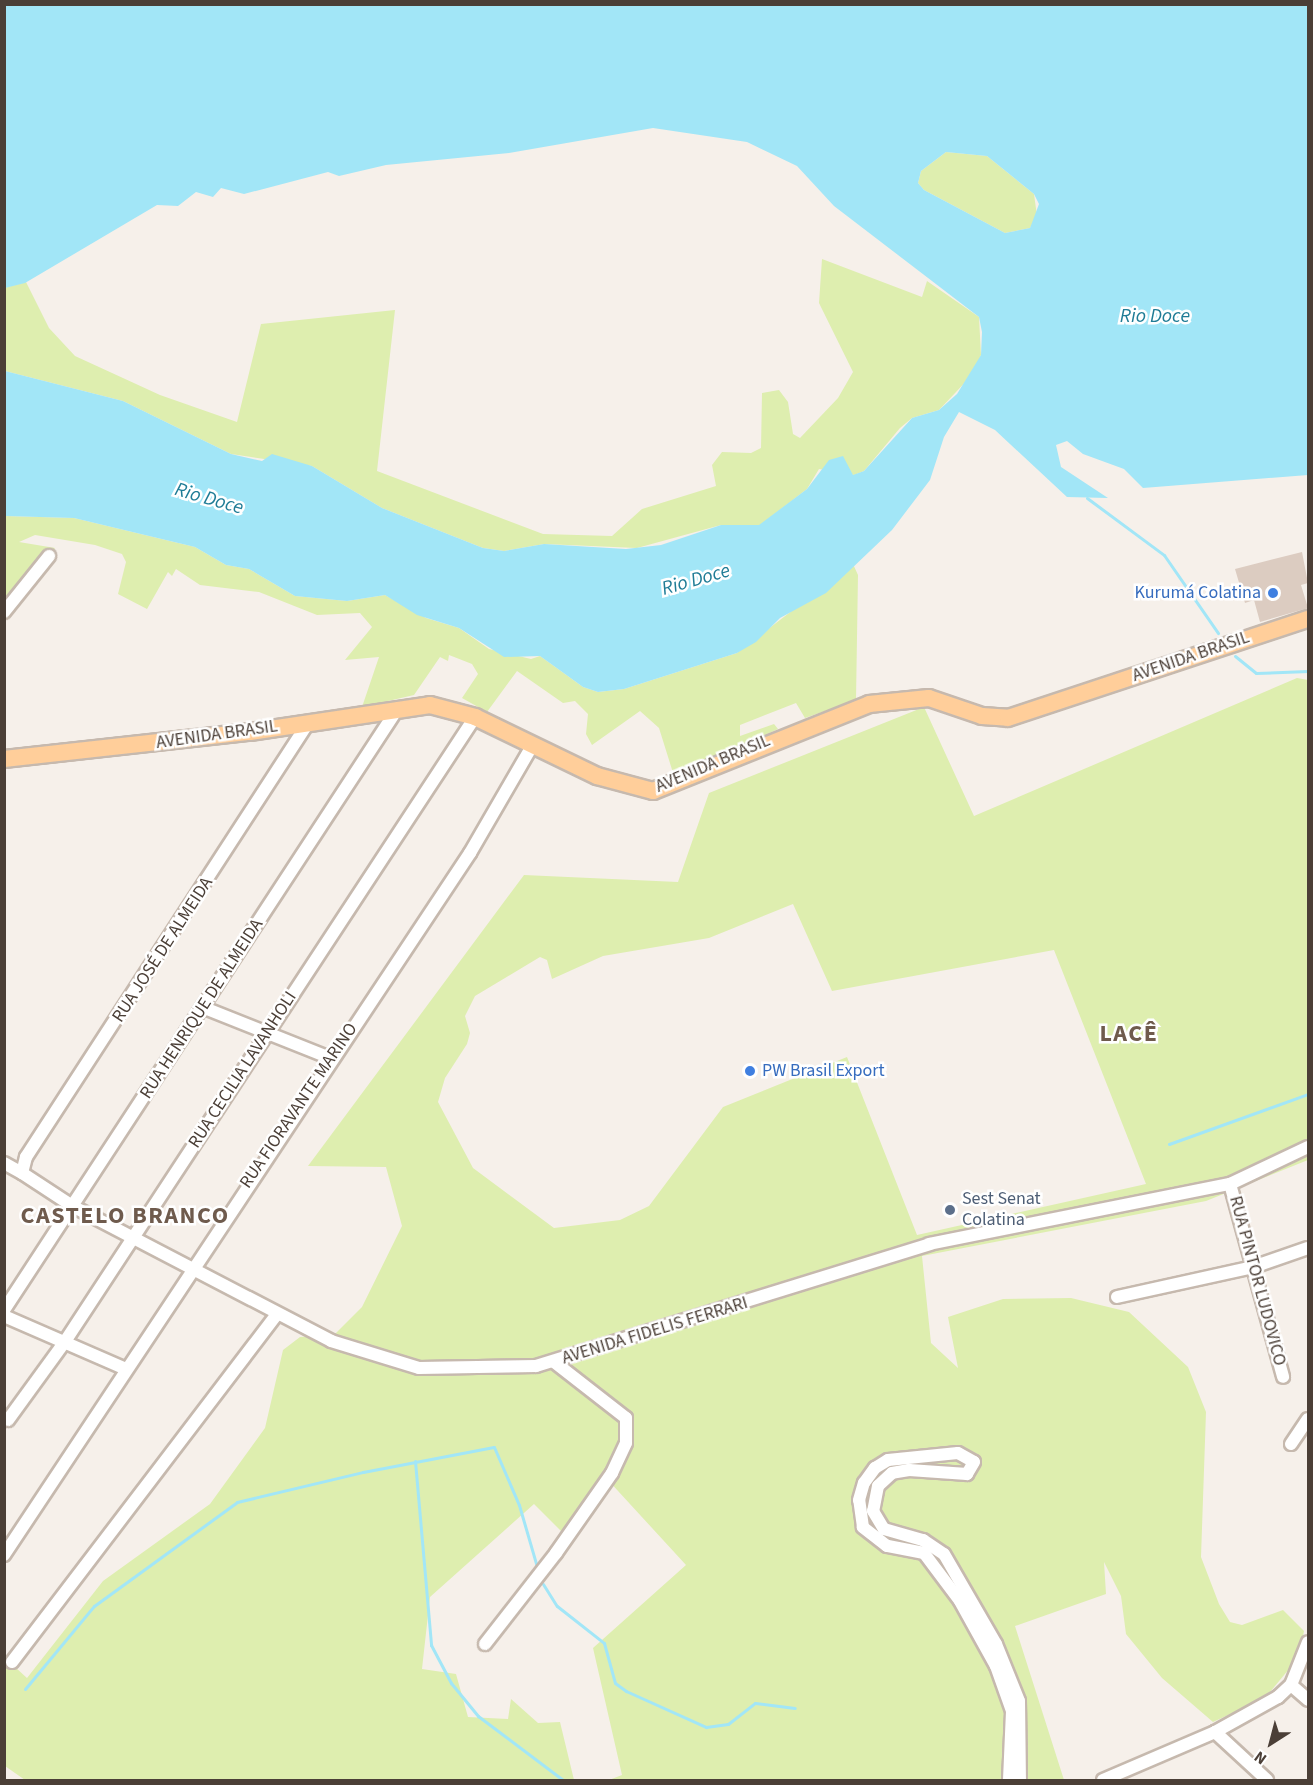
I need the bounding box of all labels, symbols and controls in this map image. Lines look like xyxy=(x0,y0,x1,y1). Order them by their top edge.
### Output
water label: Rio Doce xyxy=(1120,304,1190,328)
water label: Rio Doce xyxy=(172,478,246,520)
water label: Rio Doce xyxy=(659,559,733,601)
place label: Kurumá Colatina xyxy=(1135,582,1261,604)
marker: Kurumá Colatina xyxy=(1266,586,1280,600)
street label: AVENIDA BRASIL xyxy=(1130,627,1252,687)
street label: AVENIDA BRASIL xyxy=(155,716,279,754)
street label: AVENIDA BRASIL xyxy=(652,730,774,798)
street label: RUA JOSÉ DE ALMEIDA xyxy=(108,873,218,1027)
street label: RUA HENRIQUE DE ALMEIDA xyxy=(136,915,268,1103)
street label: RUA CECILIA LAVANHOLI xyxy=(184,988,302,1152)
street label: RUA FIORAVANTE MARINO xyxy=(236,1019,362,1193)
district label: LACÊ xyxy=(1100,1020,1158,1048)
place label: PW Brasil Export xyxy=(762,1060,885,1082)
marker: PW Brasil Export xyxy=(743,1064,757,1078)
place label: Sest Senat Colatina xyxy=(962,1189,1041,1232)
street label: RUA PINTOR LUDOVICO xyxy=(1224,1194,1290,1368)
district label: CASTELO BRANCO xyxy=(20,1202,230,1230)
marker: Sest Senat Colatina xyxy=(943,1203,957,1217)
street label: AVENIDA FIDELIS FERRARI xyxy=(559,1292,751,1370)
north arrow xyxy=(1241,1713,1301,1773)
text: N xyxy=(1250,1746,1271,1770)

